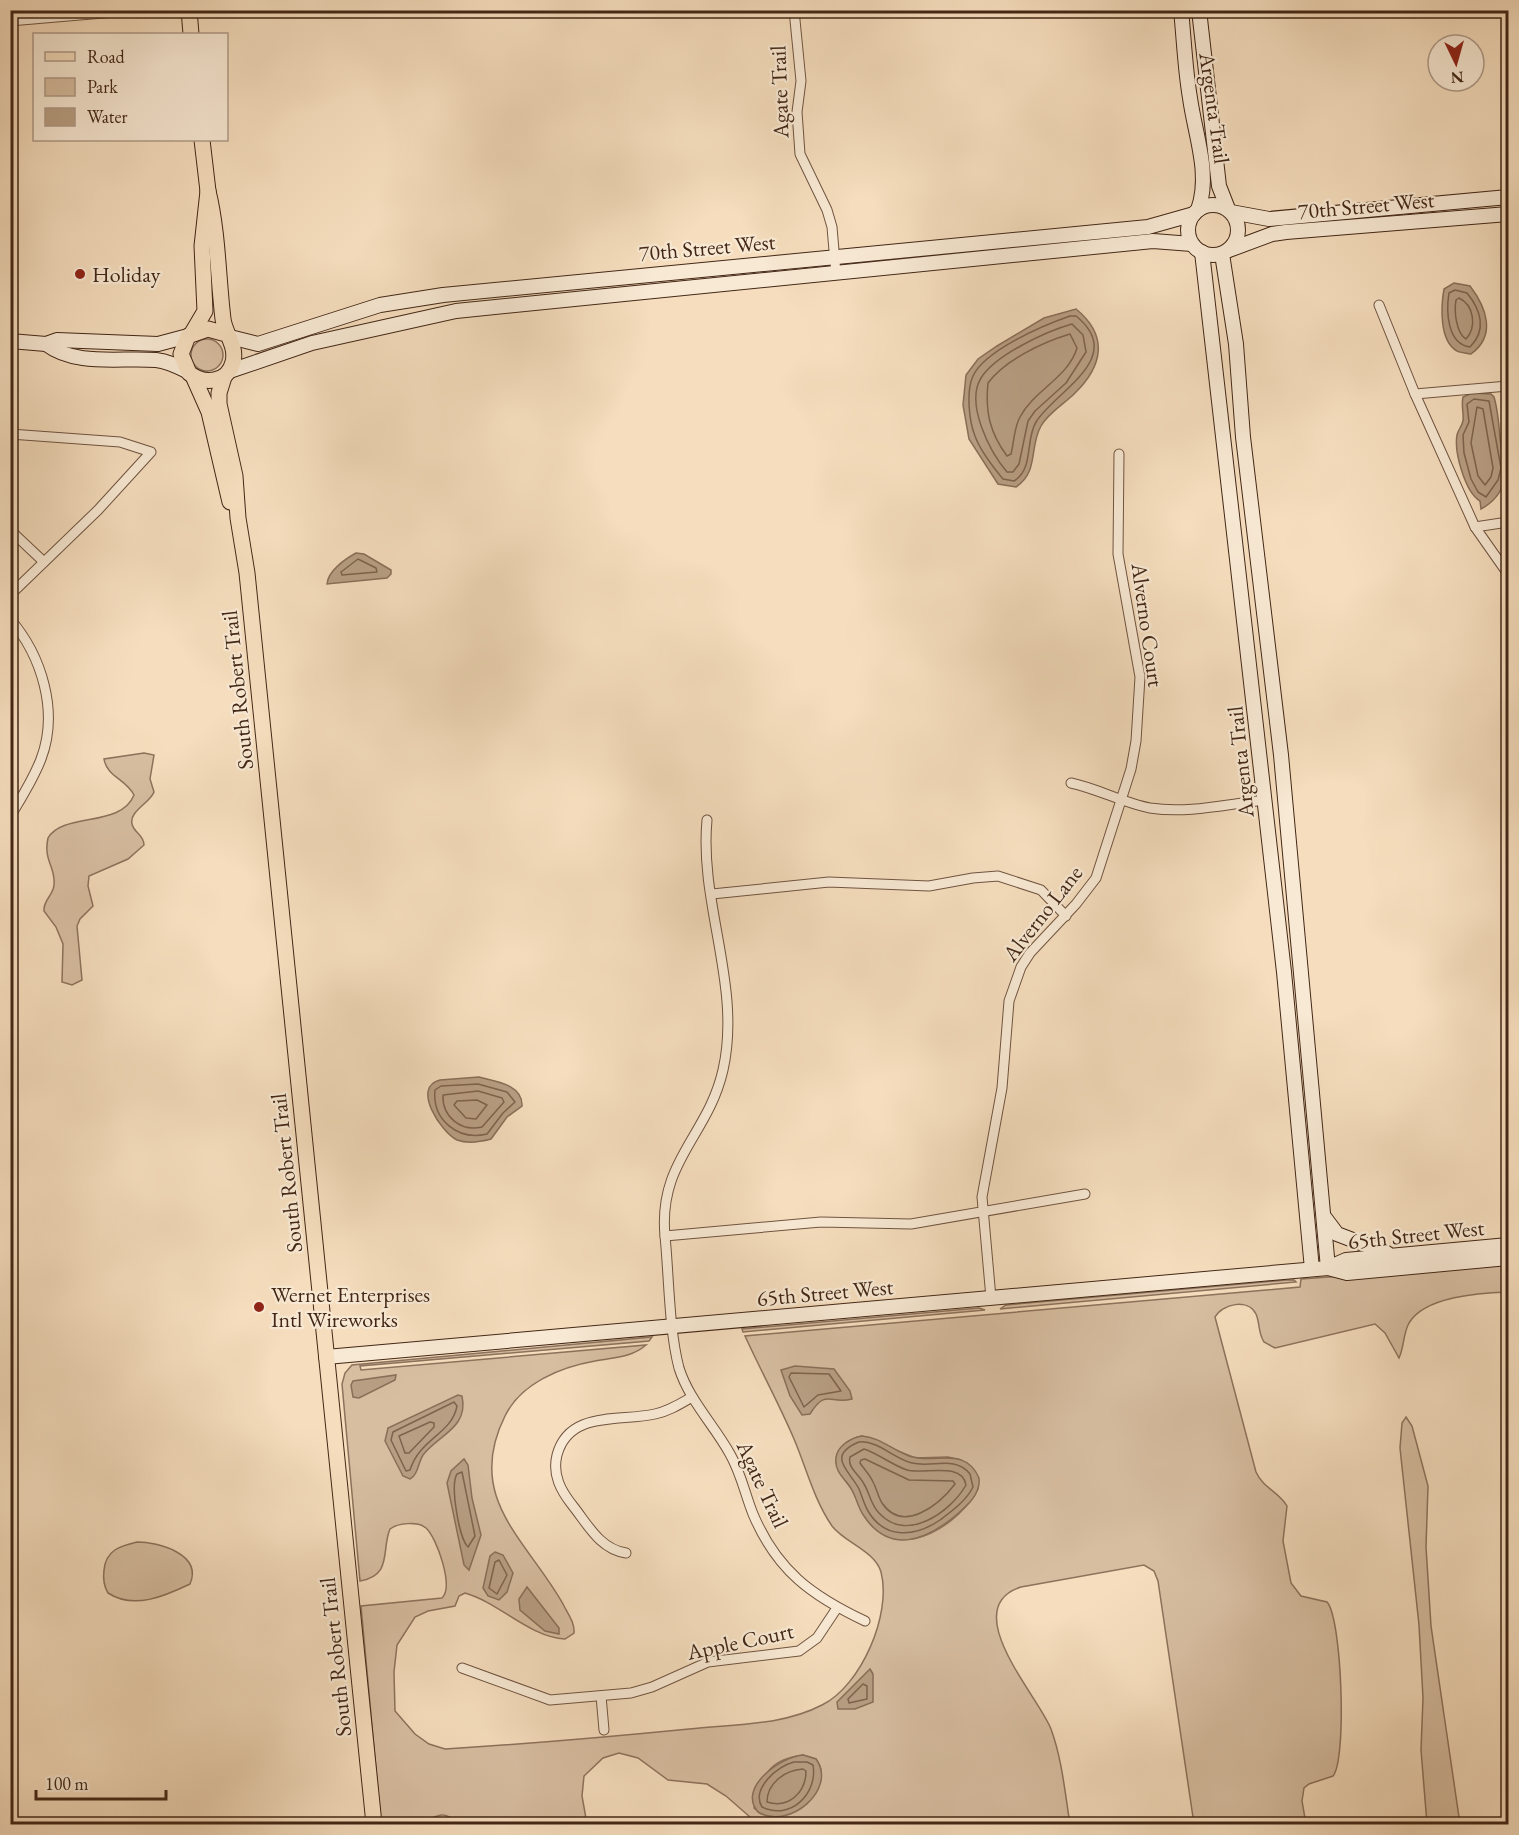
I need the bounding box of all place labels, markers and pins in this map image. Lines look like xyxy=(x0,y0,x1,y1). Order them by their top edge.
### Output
place label: Holiday xyxy=(92,260,161,289)
marker: Holiday xyxy=(73,267,87,281)
place label: Wernet Enterprises Intl Wireworks xyxy=(271,1280,430,1334)
marker: Wernet Enterprises Intl Wireworks xyxy=(252,1300,266,1314)

